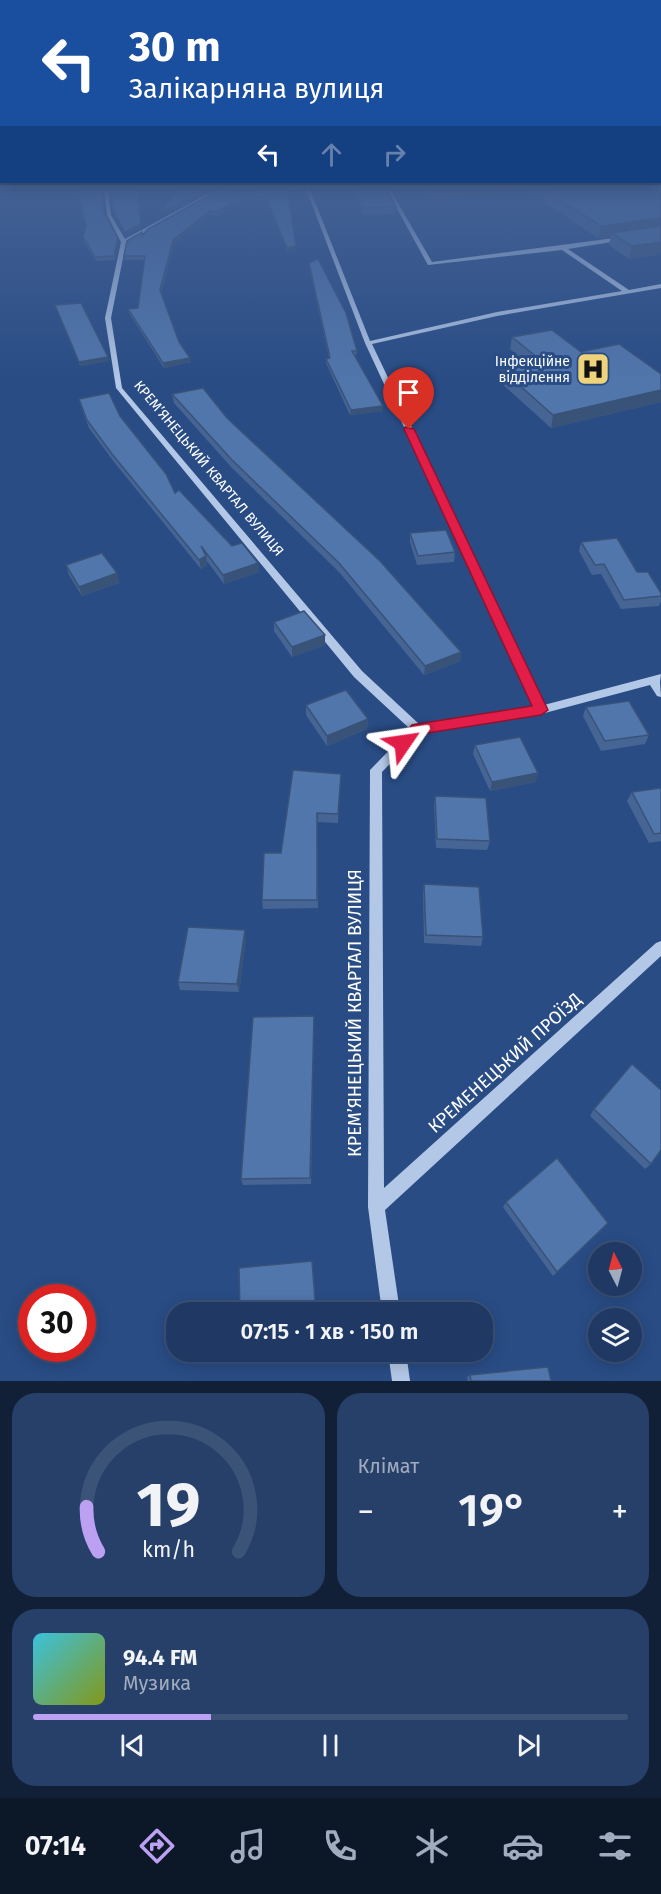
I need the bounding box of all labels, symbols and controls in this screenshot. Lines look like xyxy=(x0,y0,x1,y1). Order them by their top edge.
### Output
text: 30 m xyxy=(129,22,221,72)
icon: left xyxy=(30,24,108,102)
text: Залікарняна вулиця xyxy=(129,73,384,105)
icon: left xyxy=(252,138,285,171)
icon: ahead xyxy=(315,138,348,171)
icon: right xyxy=(378,138,411,171)
hospital icon: Інфекційне відділення xyxy=(575,351,611,387)
place label: Інфекційне відділення xyxy=(495,353,570,386)
pin xyxy=(383,367,434,429)
icon: arrive xyxy=(392,376,425,409)
street label: КРЕМ’ЯНЕЦЬКИЙ КВАРТАЛ ВУЛИЦЯ xyxy=(130,377,287,560)
position arrow xyxy=(371,711,435,775)
street label: КРЕМ’ЯНЕЦЬКИЙ КВАРТАЛ ВУЛИЦЯ xyxy=(344,869,366,1157)
street label: КРЕМЕНЕЦЬКИЙ ПРОЇЗД xyxy=(424,988,586,1138)
north arrow xyxy=(588,1242,642,1296)
map controls xyxy=(588,1242,642,1362)
speed limit sign: 30 xyxy=(18,1284,96,1362)
button: layers xyxy=(588,1308,642,1362)
text: 07:15 · 1 хв · 150 m xyxy=(241,1318,418,1345)
text: Клімат xyxy=(358,1454,419,1478)
text: 19 xyxy=(136,1468,200,1543)
text: 19° xyxy=(458,1484,527,1538)
text: − xyxy=(358,1492,374,1532)
text: + xyxy=(612,1492,628,1532)
text: km/h xyxy=(142,1537,195,1563)
text: 94.4 FM xyxy=(123,1644,197,1671)
text: Музика xyxy=(123,1671,191,1695)
icon: previous xyxy=(116,1729,149,1762)
icon: pause xyxy=(314,1729,347,1762)
icon: next xyxy=(512,1729,545,1762)
icon: directions xyxy=(136,1825,178,1867)
icon: music xyxy=(227,1825,269,1867)
icon: phone xyxy=(319,1825,361,1867)
icon: climate xyxy=(411,1825,453,1867)
icon: car xyxy=(502,1825,544,1867)
icon: filters xyxy=(594,1825,636,1867)
text: 07:14 xyxy=(25,1830,86,1862)

